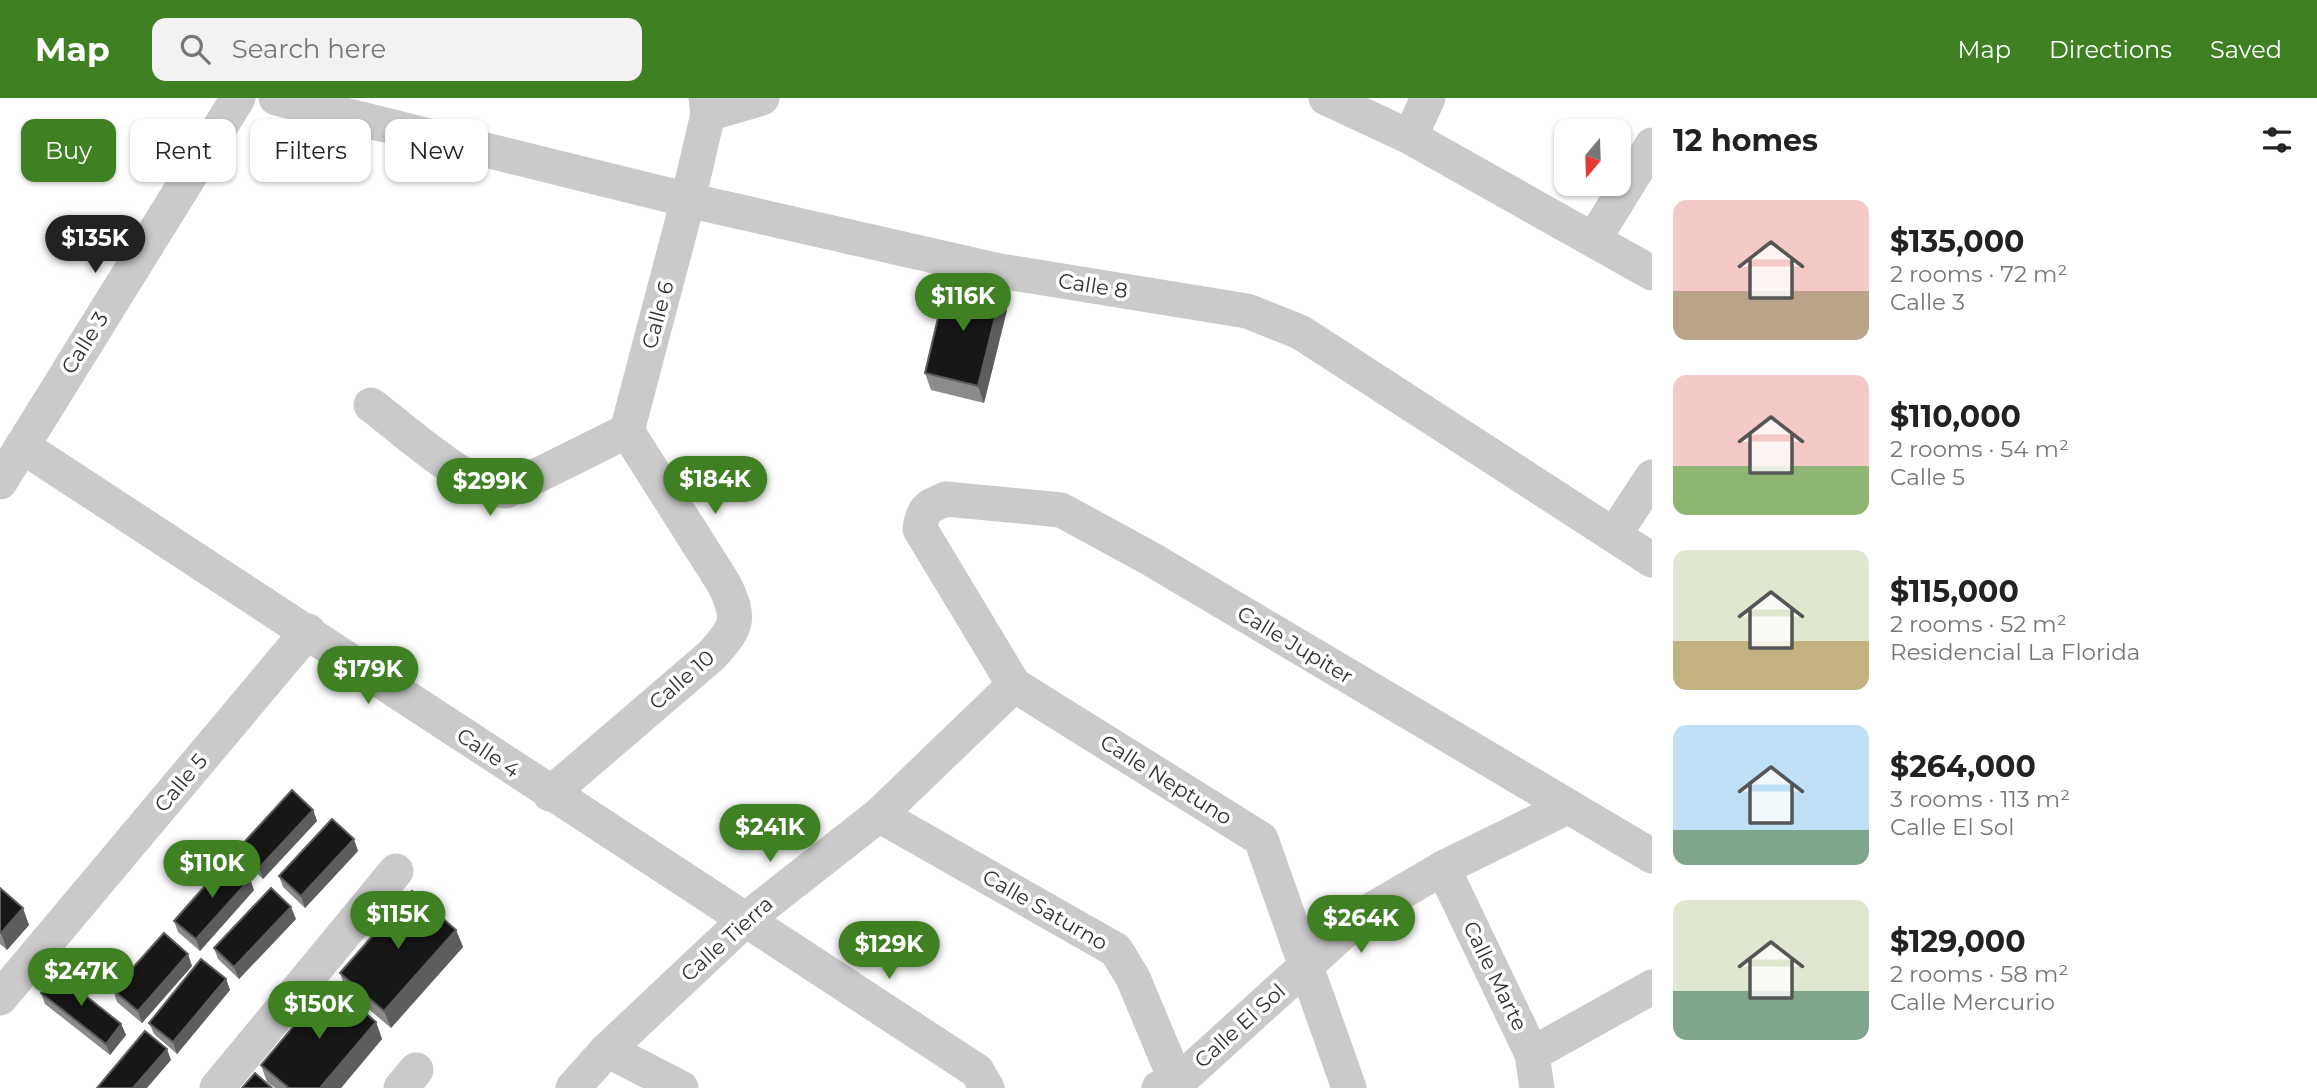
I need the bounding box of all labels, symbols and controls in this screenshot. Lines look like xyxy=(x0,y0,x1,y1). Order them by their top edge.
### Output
search box xyxy=(152,18,642,81)
text: Map xyxy=(35,29,110,69)
icon: search xyxy=(176,30,214,68)
text: Search here xyxy=(232,33,386,65)
text: Map xyxy=(1958,35,2011,64)
text: Directions xyxy=(2049,35,2172,64)
text: Saved xyxy=(2210,35,2282,64)
chip: Buy xyxy=(21,119,116,182)
chip: Rent xyxy=(130,119,236,182)
chip: Filters xyxy=(250,119,371,182)
chip: New xyxy=(385,119,488,182)
north arrow xyxy=(1554,119,1631,196)
map controls xyxy=(1554,119,1631,196)
icon: filters xyxy=(2258,121,2296,159)
text: 12 homes xyxy=(1673,122,1818,159)
pin: $135K xyxy=(46,216,144,275)
text: $135,000 xyxy=(1890,223,2024,260)
text: $135K xyxy=(61,224,129,252)
icon: home xyxy=(1729,228,1813,312)
text: 2 rooms · 72 m² xyxy=(1890,260,2067,288)
street label: Calle 8 xyxy=(1057,268,1130,303)
pin: $116K xyxy=(914,274,1012,333)
street label: Calle 6 xyxy=(636,278,679,352)
text: $116K xyxy=(931,282,995,310)
text: Calle 3 xyxy=(1890,288,1965,316)
street label: Calle 3 xyxy=(56,307,113,378)
text: $110,000 xyxy=(1890,398,2021,435)
icon: home xyxy=(1729,403,1813,487)
text: 2 rooms · 54 m² xyxy=(1890,435,2069,463)
pin: $184K xyxy=(666,456,764,516)
pin: $299K xyxy=(441,458,539,518)
text: Calle 5 xyxy=(1890,463,1965,491)
text: $184K xyxy=(679,465,751,493)
text: $299K xyxy=(453,467,527,495)
text: $115,000 xyxy=(1890,573,2019,610)
icon: home xyxy=(1729,578,1813,662)
street label: Calle Jupiter xyxy=(1233,600,1357,689)
text: 2 rooms · 52 m² xyxy=(1890,610,2067,638)
text: Residencial La Florida xyxy=(1890,638,2140,666)
street label: Calle 10 xyxy=(644,645,719,715)
pin: $179K xyxy=(319,646,417,706)
text: $179K xyxy=(333,655,403,683)
street label: Calle 4 xyxy=(452,723,525,783)
street label: Calle Neptuno xyxy=(1096,729,1237,830)
street label: Calle 5 xyxy=(149,748,212,817)
text: $264,000 xyxy=(1890,748,2036,785)
icon: home xyxy=(1729,753,1813,837)
text: 3 rooms · 113 m² xyxy=(1890,785,2070,813)
pin: $241K xyxy=(721,804,819,864)
text: $241K xyxy=(735,813,805,841)
text: Calle El Sol xyxy=(1890,813,2014,841)
pin: $110K xyxy=(163,840,261,900)
text: $110K xyxy=(179,849,245,877)
street label: Calle Saturno xyxy=(978,864,1112,955)
street label: Calle Tierra xyxy=(675,891,778,986)
pin: $115K xyxy=(349,892,447,951)
pin: $264K xyxy=(1312,896,1410,955)
text: $115K xyxy=(366,900,430,928)
text: $264K xyxy=(1323,904,1399,932)
street label: Calle Marte xyxy=(1458,917,1533,1035)
pin: $129K xyxy=(840,922,938,981)
text: $129,000 xyxy=(1890,923,2026,960)
icon: home xyxy=(1729,928,1813,1012)
text: $129K xyxy=(855,930,923,958)
pin: $247K xyxy=(32,948,130,1008)
text: $247K xyxy=(44,957,118,985)
text: 2 rooms · 58 m² xyxy=(1890,960,2068,988)
street label: Calle El Sol xyxy=(1189,978,1290,1073)
pin: $150K xyxy=(270,982,368,1041)
text: Calle Mercurio xyxy=(1890,988,2055,1016)
text: $150K xyxy=(284,990,354,1018)

